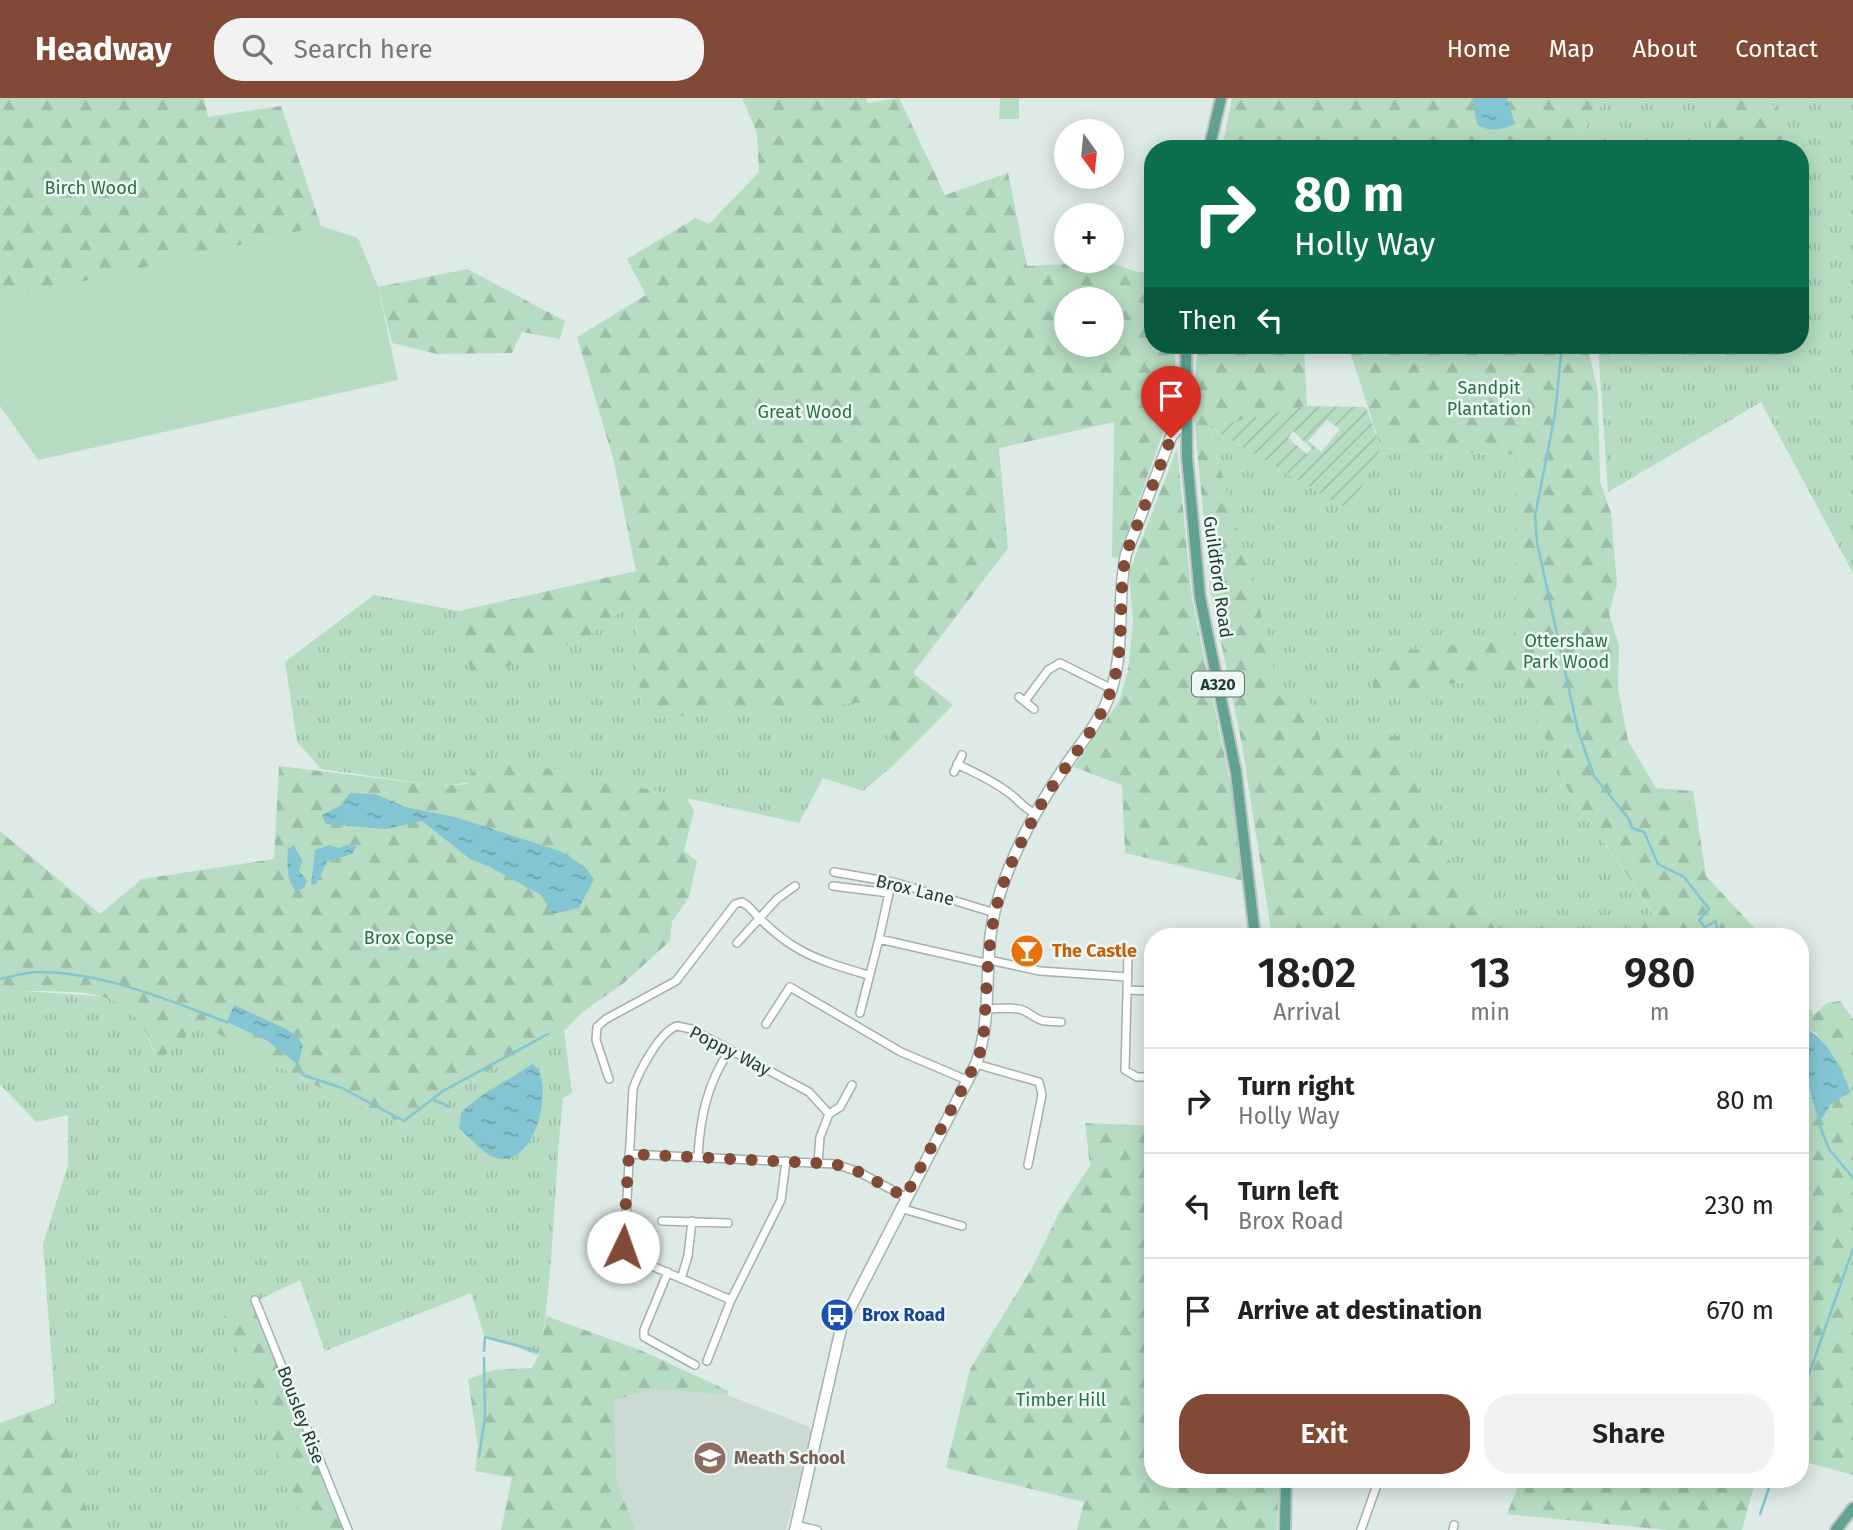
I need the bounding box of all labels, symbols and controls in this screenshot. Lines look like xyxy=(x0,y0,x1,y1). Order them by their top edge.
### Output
search box xyxy=(214,18,704,81)
text: Headway xyxy=(35,29,172,69)
icon: search xyxy=(238,30,276,68)
text: Search here xyxy=(294,34,433,65)
text: Home xyxy=(1447,35,1511,63)
text: Map xyxy=(1549,35,1595,63)
text: About xyxy=(1633,35,1697,63)
text: Contact xyxy=(1735,35,1818,63)
north arrow xyxy=(1054,119,1124,189)
map controls xyxy=(1054,119,1124,357)
text: 80 m xyxy=(1294,165,1404,224)
icon: right xyxy=(1179,168,1270,259)
park label: Birch Wood xyxy=(45,177,137,199)
button: + xyxy=(1054,203,1124,273)
text: Holly Way xyxy=(1294,225,1435,263)
button: − xyxy=(1054,287,1124,357)
icon: left xyxy=(1251,301,1289,339)
text: Then xyxy=(1179,305,1237,336)
pin xyxy=(1141,366,1201,438)
icon: arrive xyxy=(1152,377,1190,415)
park label: Sandpit Plantation xyxy=(1447,377,1531,420)
park label: Great Wood xyxy=(758,401,852,423)
street label: Guildford Road xyxy=(1199,515,1237,639)
park label: Ottershaw Park Wood xyxy=(1523,630,1609,673)
road number: A320 xyxy=(1192,671,1244,696)
street label: Brox Lane xyxy=(873,870,957,910)
park label: Brox Copse xyxy=(364,927,454,949)
bar icon: The Castle xyxy=(1008,932,1046,970)
place label: The Castle xyxy=(1052,940,1137,962)
text: 18:02 xyxy=(1257,948,1356,998)
text: 13 xyxy=(1470,948,1510,998)
text: 980 xyxy=(1624,948,1696,998)
text: Arrival xyxy=(1273,998,1341,1026)
text: min xyxy=(1470,998,1510,1026)
text: m xyxy=(1650,998,1670,1026)
street label: Poppy Way xyxy=(686,1021,774,1081)
text: Turn right xyxy=(1238,1071,1355,1102)
icon: right xyxy=(1179,1082,1217,1120)
text: 80 m xyxy=(1716,1085,1774,1116)
text: Holly Way xyxy=(1238,1102,1340,1130)
text: Turn left xyxy=(1238,1176,1339,1207)
icon: left xyxy=(1179,1187,1217,1225)
text: 230 m xyxy=(1705,1190,1774,1221)
text: Brox Road xyxy=(1238,1207,1344,1235)
position arrow xyxy=(586,1210,660,1284)
icon: arrive xyxy=(1179,1292,1217,1330)
text: Arrive at destination xyxy=(1238,1295,1482,1326)
text: 670 m xyxy=(1706,1295,1774,1326)
bus stop icon: Brox Road xyxy=(818,1296,856,1334)
place label: Brox Road xyxy=(862,1304,945,1326)
street label: Bousley Rise xyxy=(272,1363,330,1467)
park label: Timber Hill xyxy=(1016,1389,1106,1411)
button: Exit xyxy=(1179,1394,1470,1474)
button: Share xyxy=(1484,1394,1774,1474)
school or university icon: Meath School xyxy=(691,1439,729,1477)
place label: Meath School xyxy=(734,1447,846,1469)

